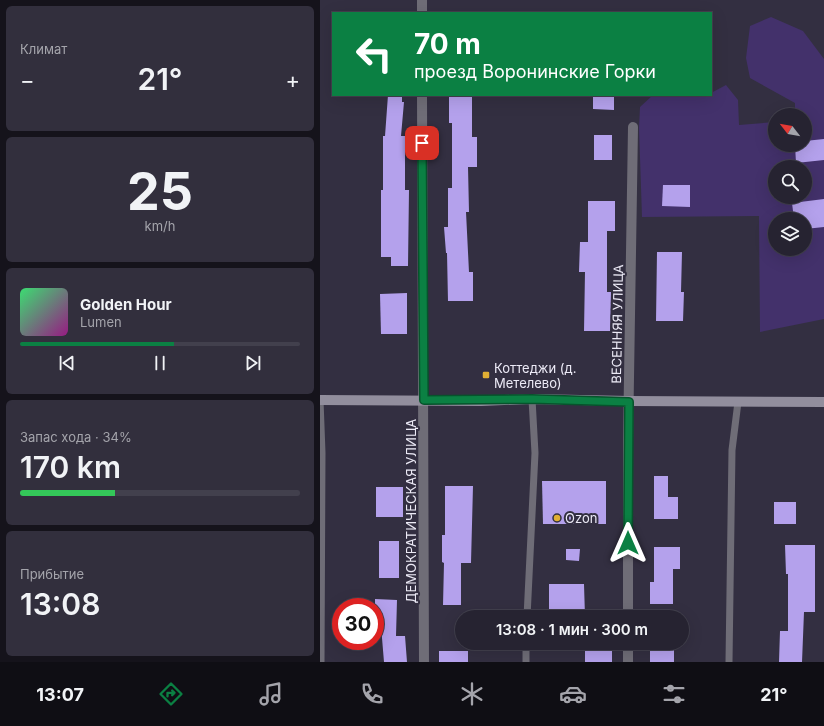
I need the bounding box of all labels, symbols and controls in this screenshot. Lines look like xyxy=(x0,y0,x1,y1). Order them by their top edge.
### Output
text: 70 m xyxy=(414,27,481,61)
icon: left xyxy=(348,28,400,80)
text: Климат xyxy=(20,41,67,57)
text: 21° xyxy=(137,61,183,97)
text: проезд Воронинские Горки xyxy=(414,61,656,82)
text: − xyxy=(20,67,35,93)
text: + xyxy=(285,67,300,93)
north arrow xyxy=(768,108,812,152)
map controls xyxy=(768,108,812,256)
pin xyxy=(405,126,439,160)
icon: arrive xyxy=(411,132,433,154)
text: 25 xyxy=(127,160,193,223)
button: search xyxy=(768,160,812,204)
button: layers xyxy=(768,212,812,256)
text: km/h xyxy=(145,218,175,234)
street label: ВЕСЕННЯЯ УЛИЦА xyxy=(608,264,626,384)
text: Golden Hour xyxy=(80,295,172,314)
text: Lumen xyxy=(80,314,122,330)
icon: previous xyxy=(56,352,78,374)
icon: pause xyxy=(149,352,171,374)
icon: next xyxy=(242,352,264,374)
place label: Коттеджи (д. Метелево) xyxy=(494,360,576,391)
marker: Коттеджи (д. Метелево) xyxy=(481,370,491,380)
street label: ДЕМОКРАТИЧЕСКАЯ УЛИЦА xyxy=(403,419,419,603)
text: Запас хода · 34% xyxy=(20,429,132,445)
text: 170 km xyxy=(20,449,121,485)
place label: Ozon xyxy=(565,510,597,526)
marker: Ozon xyxy=(552,513,562,523)
position arrow xyxy=(607,522,649,564)
text: Прибытие xyxy=(20,566,84,582)
text: 13:08 xyxy=(20,586,100,622)
speed limit sign: 30 xyxy=(332,598,384,650)
text: 13:08 · 1 мин · 300 m xyxy=(496,620,648,639)
icon: directions xyxy=(157,680,185,708)
icon: music xyxy=(257,680,285,708)
icon: phone xyxy=(358,680,386,708)
icon: climate xyxy=(458,680,486,708)
icon: car xyxy=(559,680,587,708)
icon: filters xyxy=(660,680,688,708)
text: 13:07 xyxy=(36,684,84,705)
text: 21° xyxy=(760,684,788,705)

